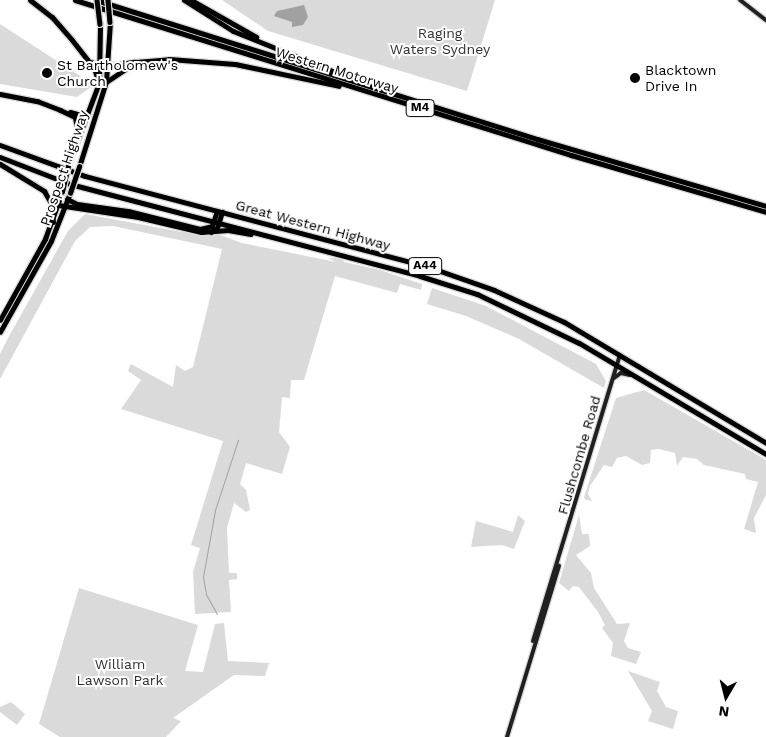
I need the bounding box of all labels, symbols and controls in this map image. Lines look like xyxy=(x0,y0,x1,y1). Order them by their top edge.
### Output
park label: Raging Waters Sydney xyxy=(390,25,490,58)
street label: Western Motorway xyxy=(273,43,401,97)
place label: St Bartholomew's Church xyxy=(57,57,178,90)
place label: Blacktown Drive In xyxy=(645,62,717,94)
marker: St Bartholomew's Church xyxy=(41,67,53,79)
marker: Blacktown Drive In xyxy=(629,72,641,84)
road number: M4 xyxy=(405,99,435,118)
street label: Prospect Highway xyxy=(36,108,92,228)
street label: Great Western Highway xyxy=(234,196,392,254)
road number: A44 xyxy=(408,256,442,276)
street label: Flushcombe Road xyxy=(554,394,604,516)
park label: William Lawson Park xyxy=(76,656,164,689)
north arrow xyxy=(701,672,751,722)
text: N xyxy=(718,703,730,720)

